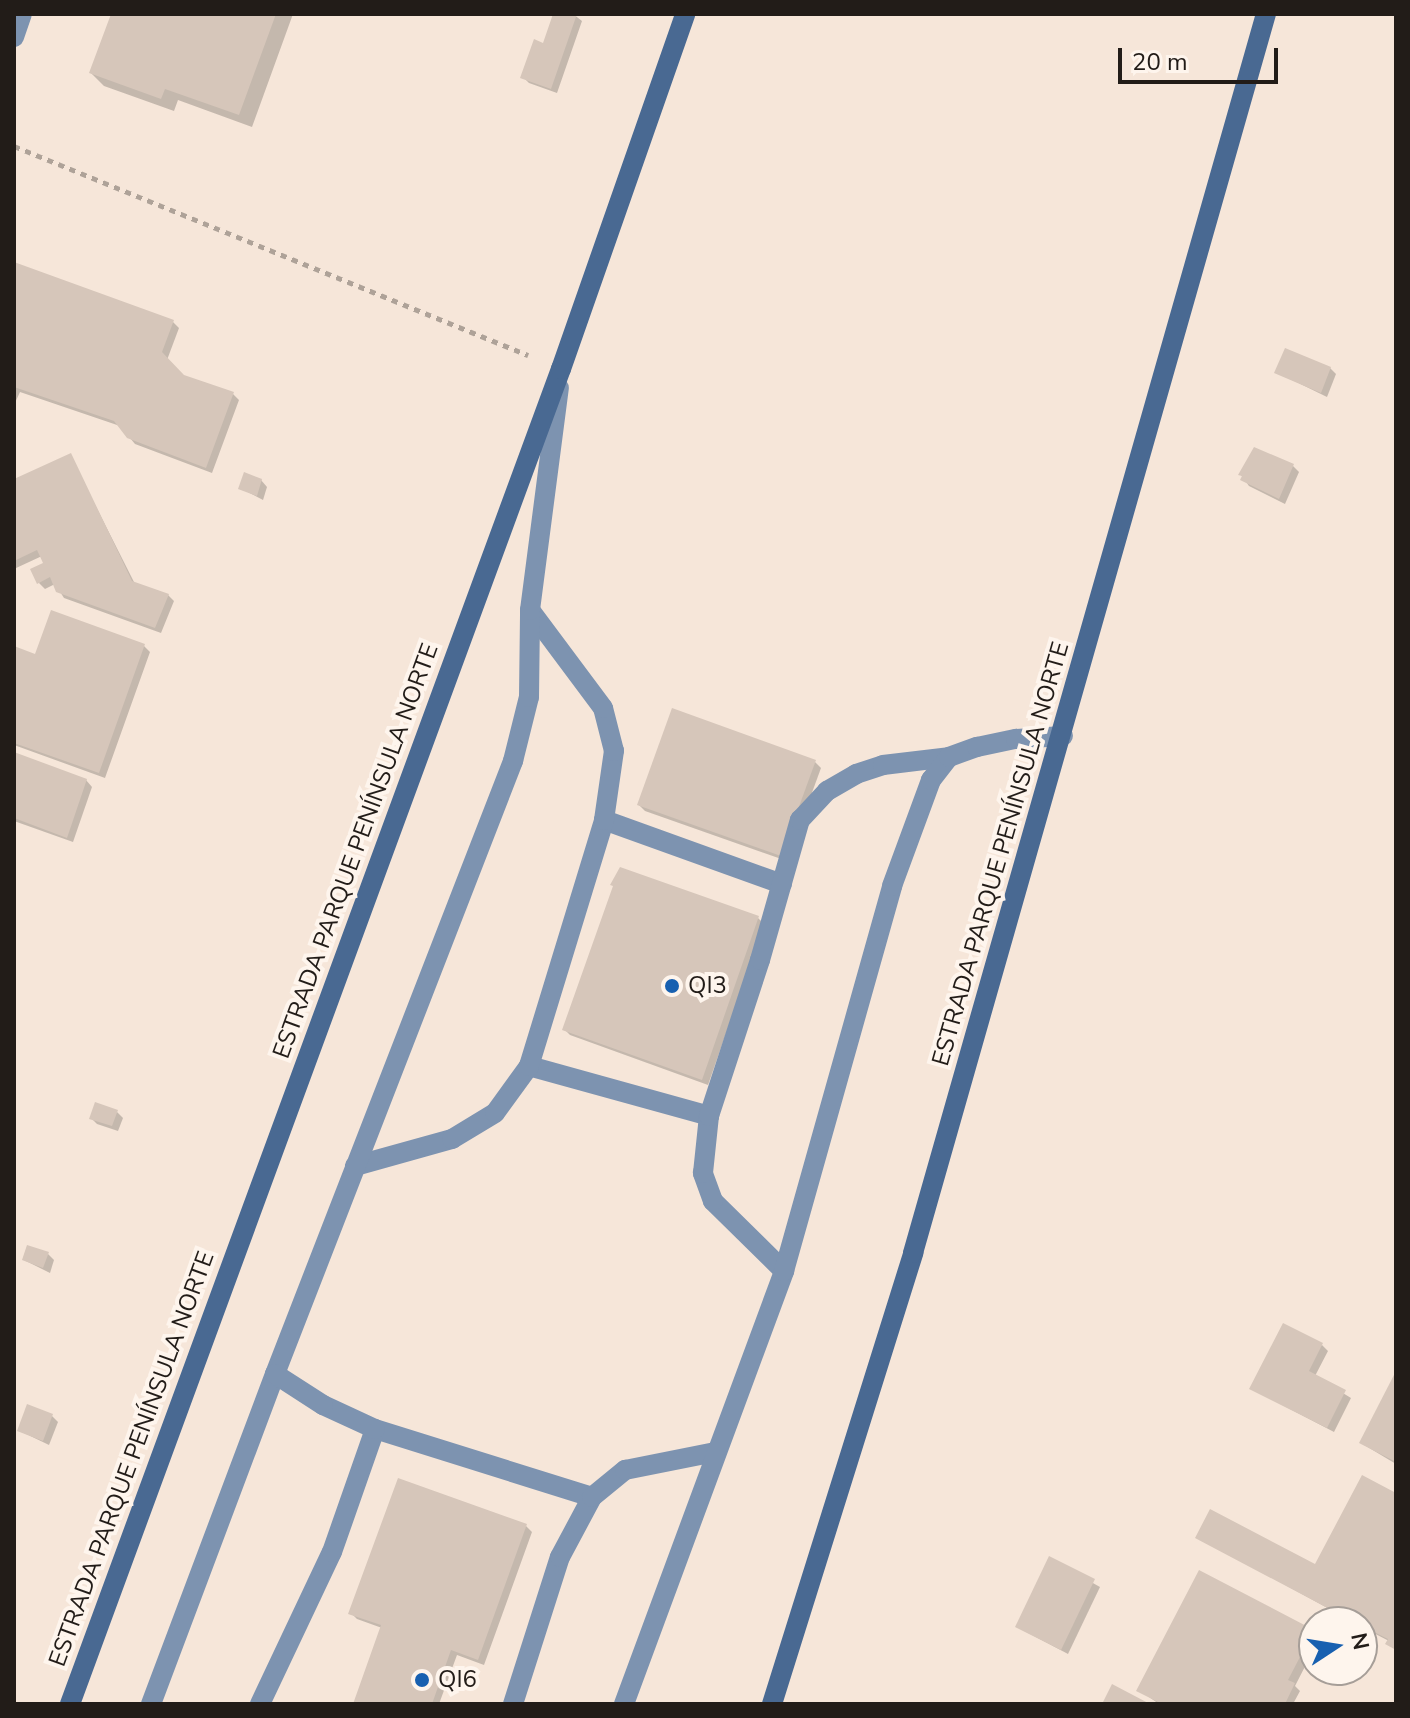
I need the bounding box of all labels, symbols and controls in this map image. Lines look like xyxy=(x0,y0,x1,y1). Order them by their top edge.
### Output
scale bar xyxy=(1122,32,1282,82)
text: 20 m xyxy=(1132,46,1188,78)
street label: ESTRADA PARQUE PENÍNSULA NORTE xyxy=(927,639,1075,1069)
street label: ESTRADA PARQUE PENÍNSULA NORTE xyxy=(267,640,445,1062)
place label: QI3 xyxy=(688,972,727,1000)
marker: QI3 xyxy=(663,977,681,995)
street label: ESTRADA PARQUE PENÍNSULA NORTE xyxy=(43,1248,221,1670)
north arrow xyxy=(1298,1606,1378,1686)
text: N xyxy=(1343,1630,1376,1653)
place label: QI6 xyxy=(438,1666,477,1694)
marker: QI6 xyxy=(413,1671,431,1689)

